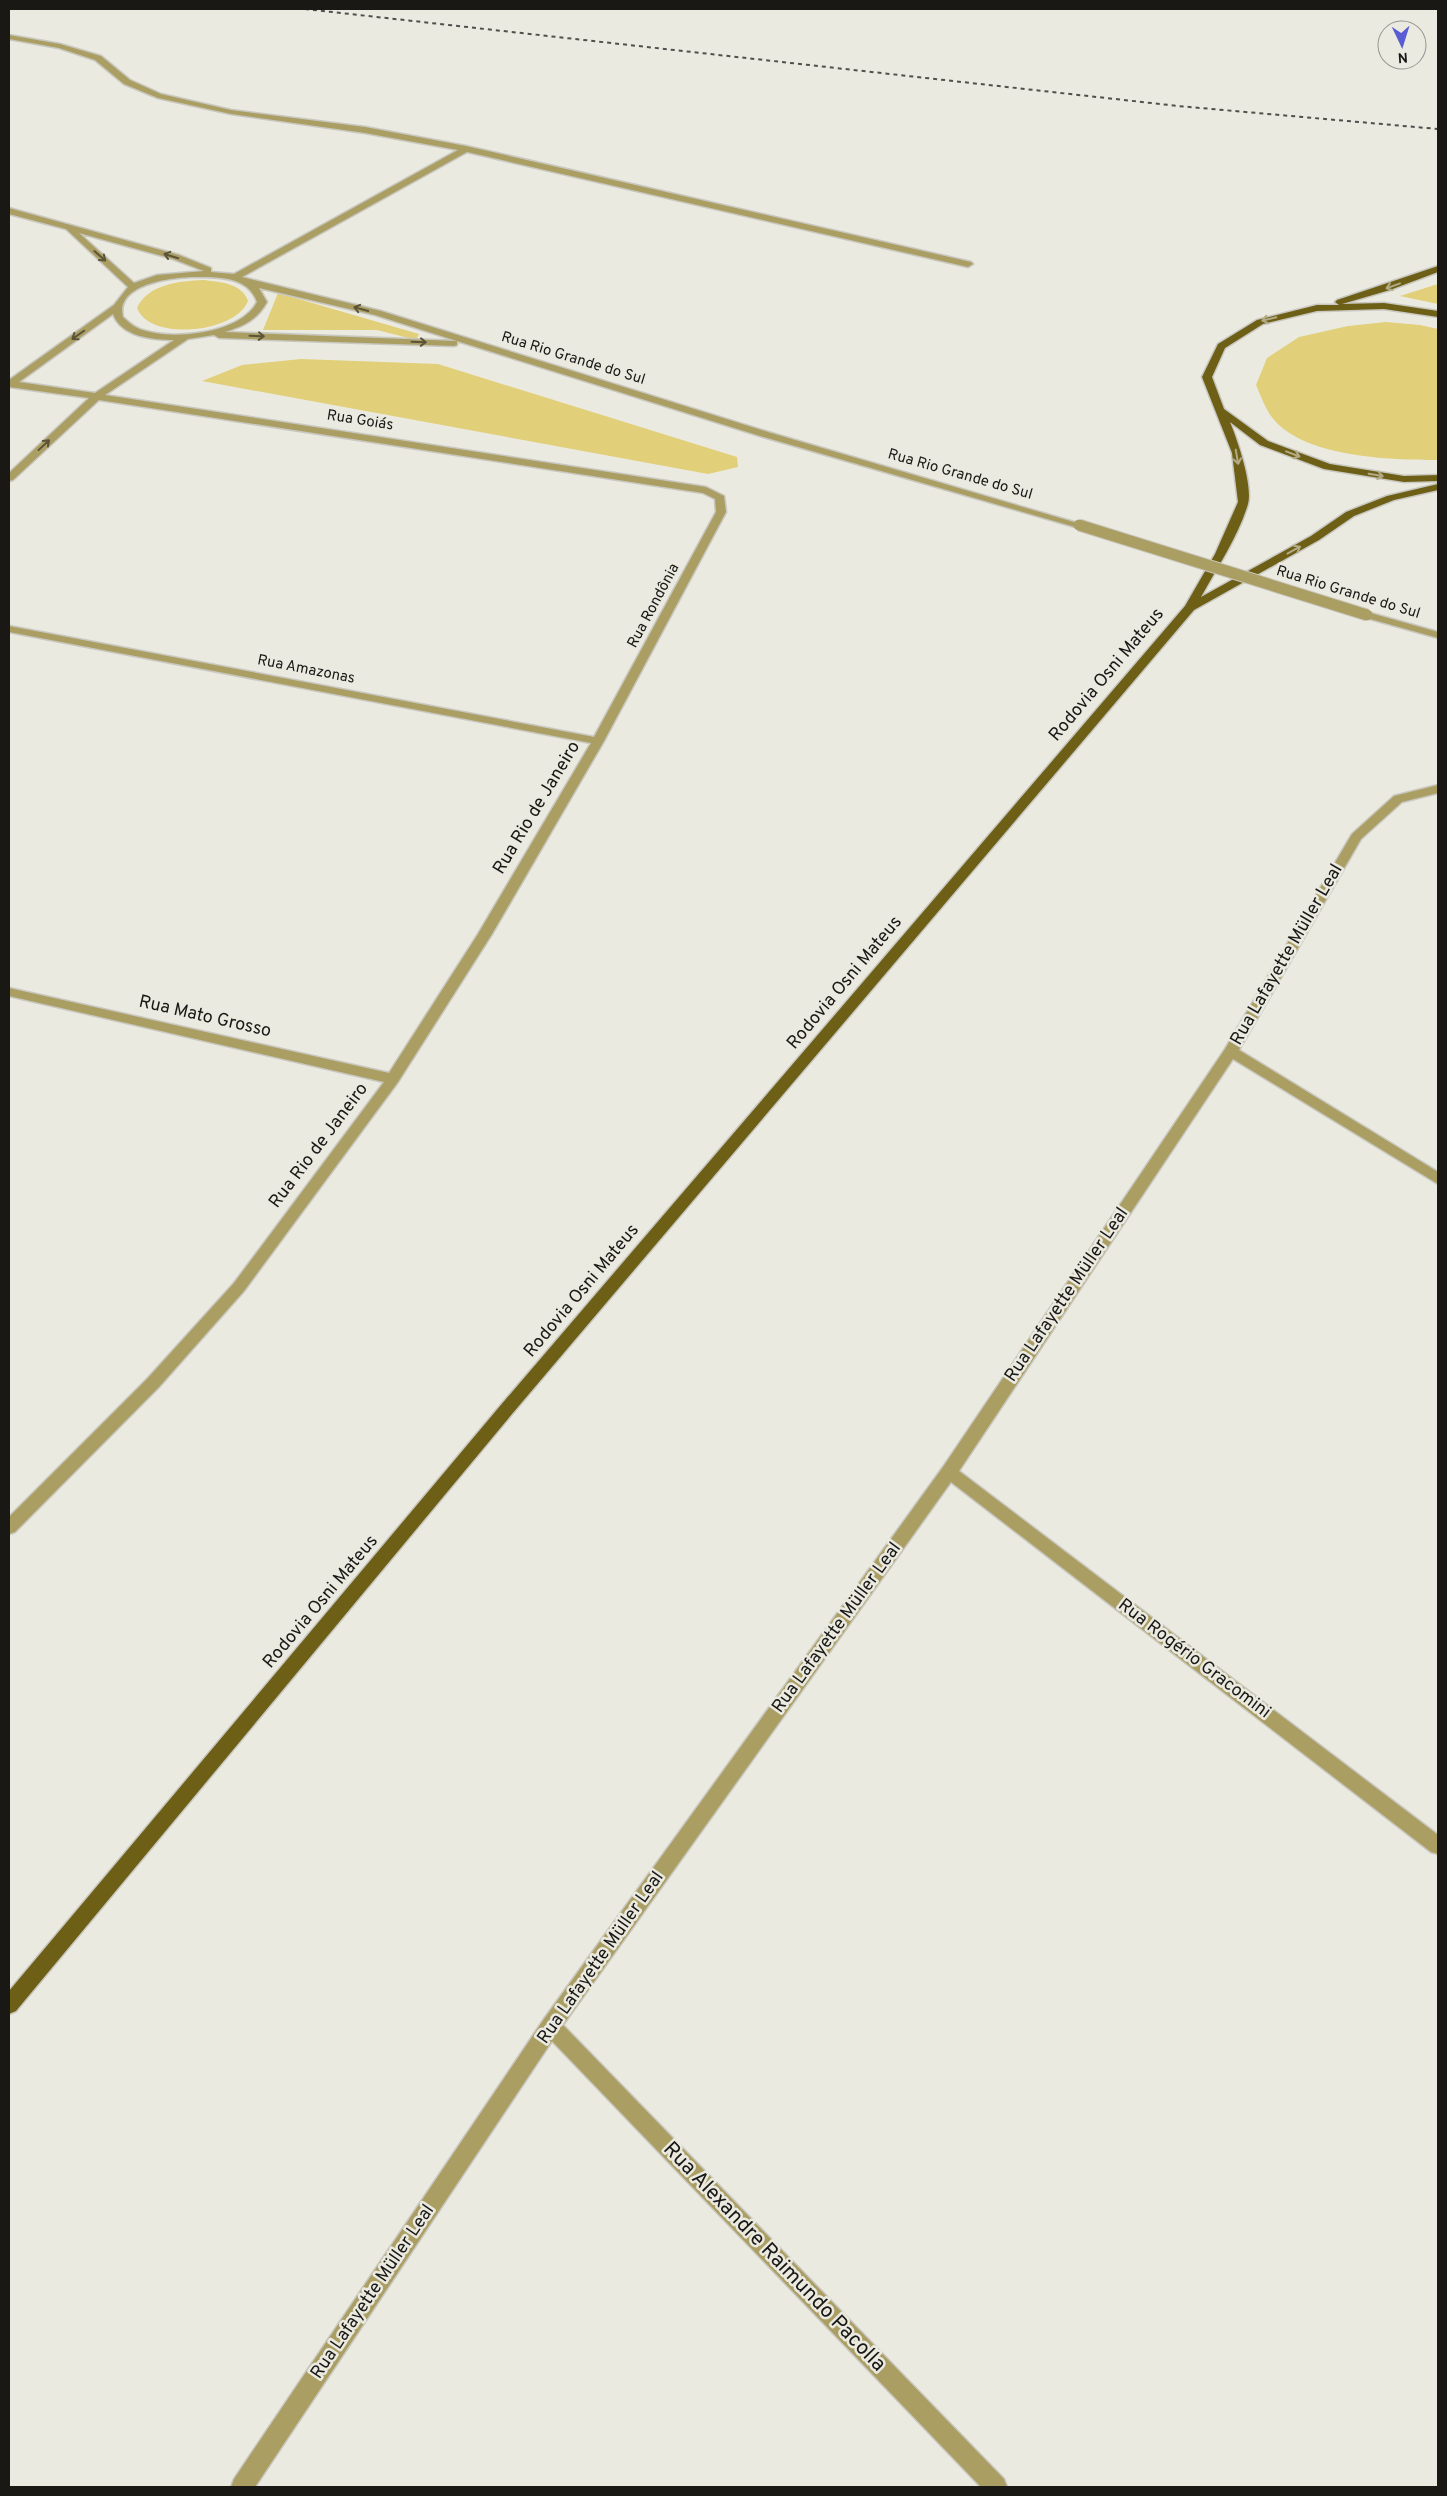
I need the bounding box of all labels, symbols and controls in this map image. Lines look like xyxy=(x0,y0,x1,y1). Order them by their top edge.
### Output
north arrow xyxy=(1377,20,1427,70)
text: N xyxy=(1397,48,1408,65)
one-way arrow xyxy=(94,250,107,262)
one-way arrow xyxy=(163,251,179,260)
one-way arrow xyxy=(1385,282,1401,291)
one-way arrow xyxy=(353,303,369,313)
one-way arrow xyxy=(1262,315,1278,325)
street label: Rua Rio Grande do Sul xyxy=(499,328,647,390)
one-way arrow xyxy=(71,330,85,340)
one-way arrow xyxy=(248,332,264,341)
one-way arrow xyxy=(410,337,427,347)
street label: Rua Goiás xyxy=(325,406,395,436)
one-way arrow xyxy=(38,439,51,451)
street label: Rua Rio Grande do Sul xyxy=(885,445,1035,505)
one-way arrow xyxy=(1233,449,1243,465)
one-way arrow xyxy=(1285,450,1300,459)
one-way arrow xyxy=(1368,470,1384,480)
one-way arrow xyxy=(1286,544,1300,554)
street label: Rua Rondônia xyxy=(624,560,684,652)
street label: Rua Rio Grande do Sul xyxy=(1274,562,1422,624)
street label: Rodovia Osni Mateus xyxy=(1044,603,1170,747)
street label: Rua Amazonas xyxy=(256,651,356,689)
street label: Rua Rio de Janeiro xyxy=(488,737,586,879)
street label: Rua Lafayette Müller Leal xyxy=(1226,860,1348,1050)
street label: Rodovia Osni Mateus xyxy=(782,911,908,1055)
street label: Rua Mato Grosso xyxy=(137,991,273,1043)
street label: Rua Rio de Janeiro xyxy=(264,1079,374,1213)
street label: Rua Lafayette Müller Leal xyxy=(1000,1203,1134,1387)
street label: Rodovia Osni Mateus xyxy=(519,1219,645,1363)
street label: Rodovia Osni Mateus xyxy=(258,1530,384,1674)
street label: Rua Lafayette Müller Leal xyxy=(767,1538,907,1718)
street label: Rua Rogério Gracomini xyxy=(1113,1594,1275,1724)
street label: Rua Lafayette Müller Leal xyxy=(533,1867,669,2049)
street label: Rua Alexandre Raimundo Pacolla xyxy=(657,2136,891,2378)
street label: Rua Lafayette Müller Leal xyxy=(306,2200,440,2384)

